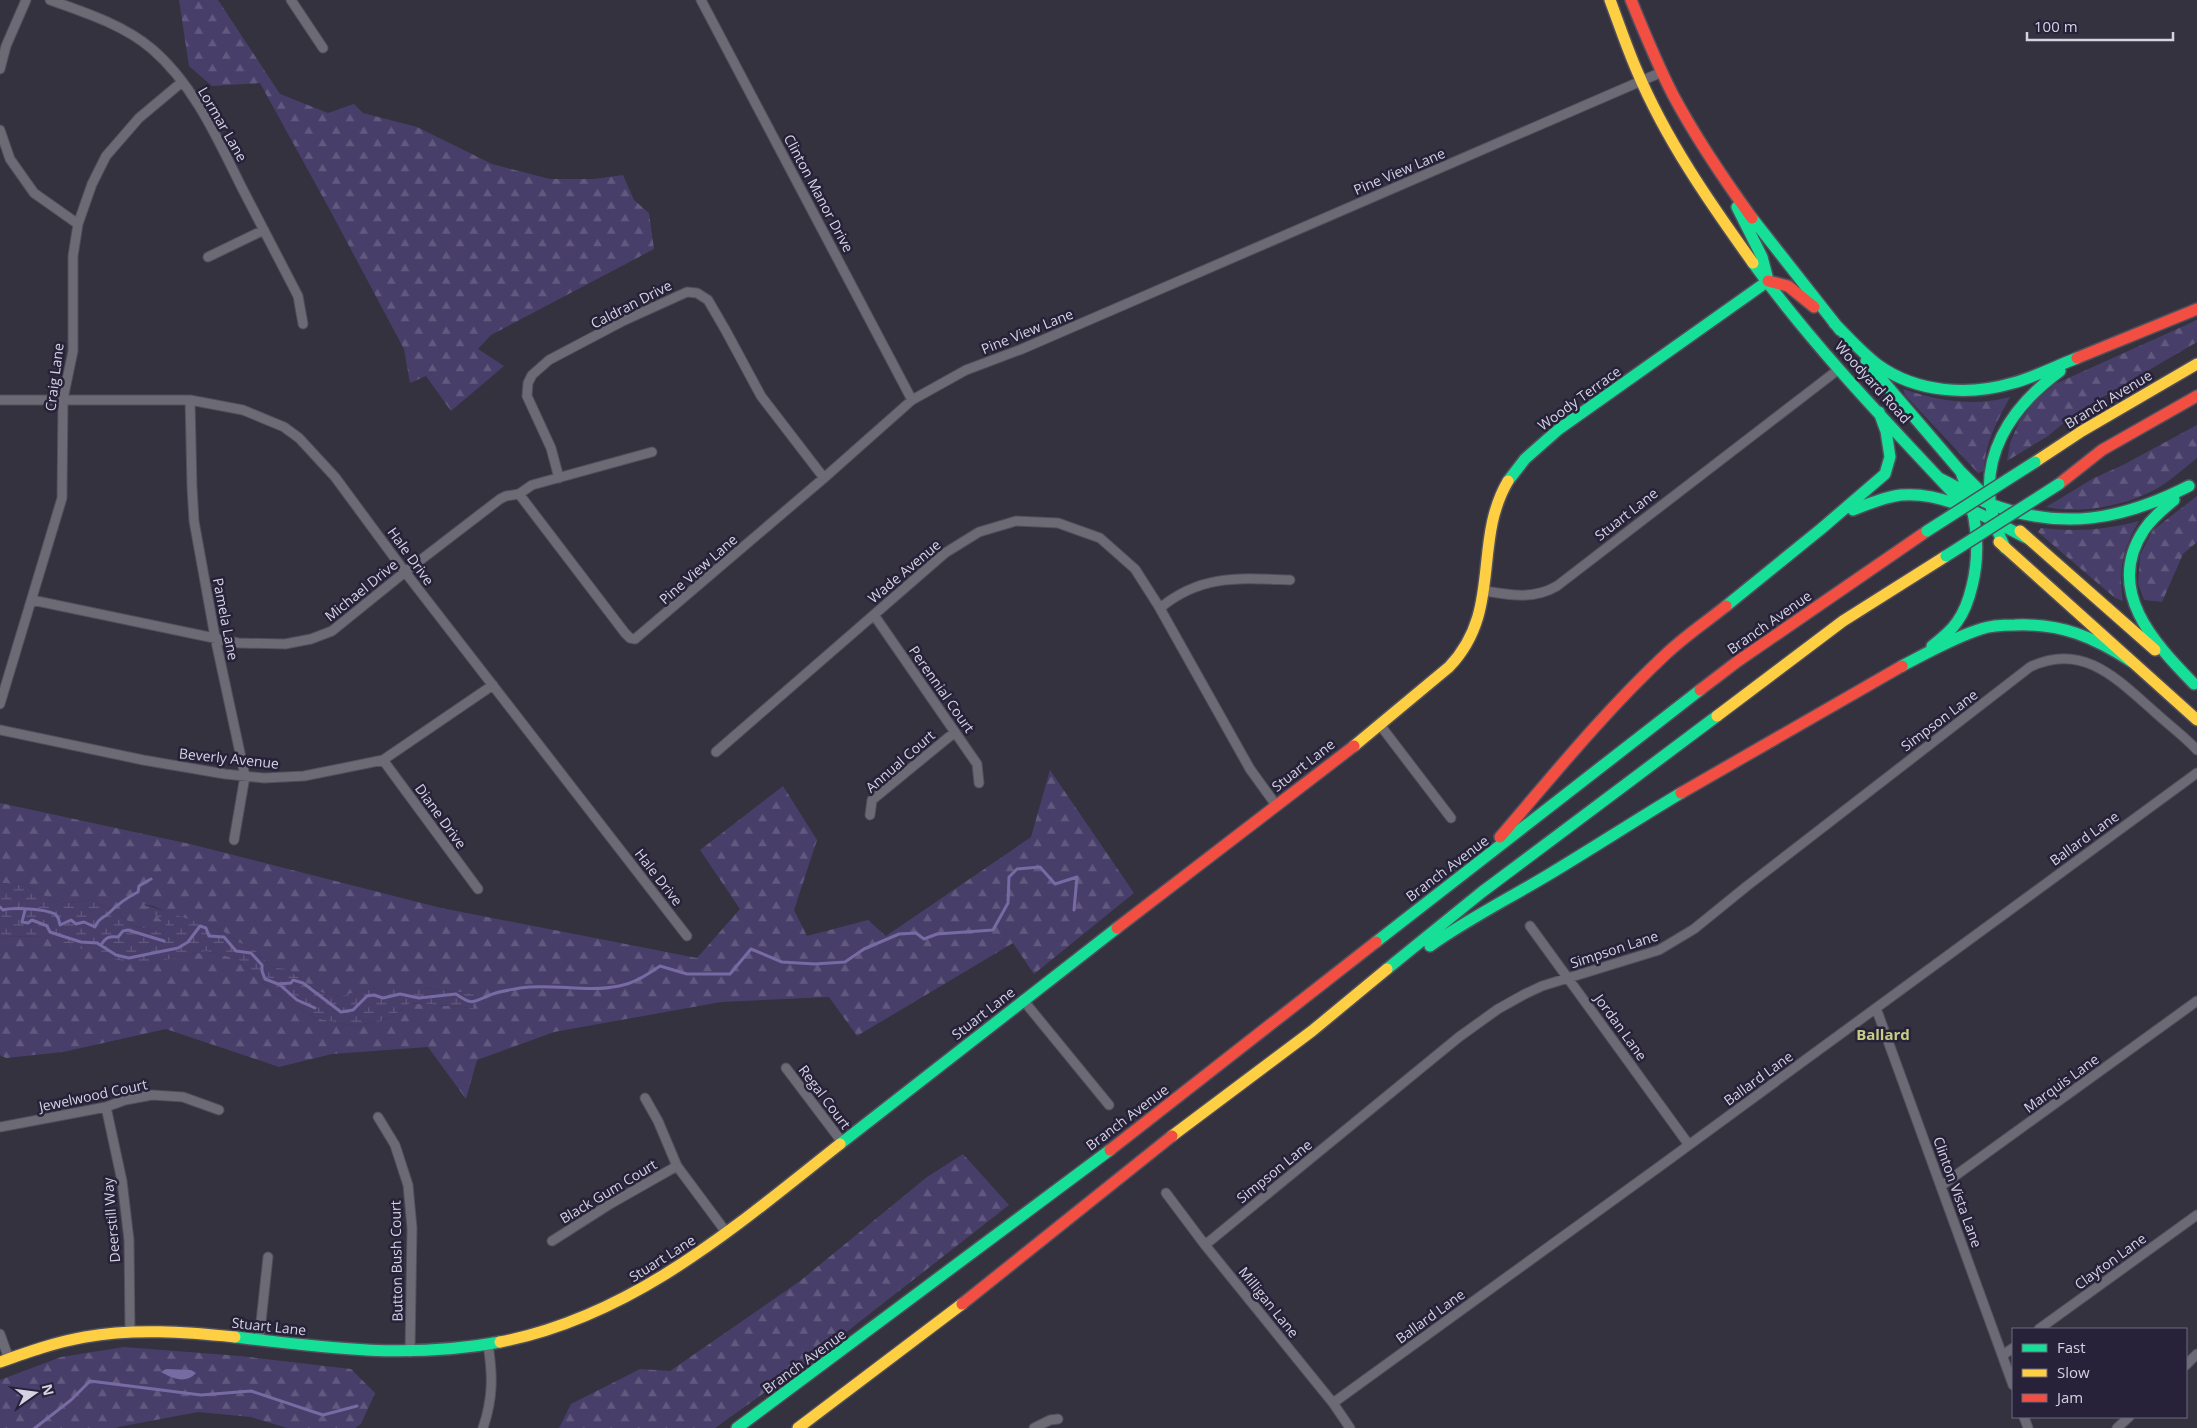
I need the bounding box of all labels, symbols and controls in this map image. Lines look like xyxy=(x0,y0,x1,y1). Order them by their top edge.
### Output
scale bar xyxy=(2027,10,2173,42)
text: 100 m xyxy=(2034,16,2078,36)
street label: Lormar Lane xyxy=(194,83,252,165)
street label: Clinton Manor Drive xyxy=(780,131,858,255)
street label: Pine View Lane xyxy=(1350,143,1448,199)
street label: Caldran Drive xyxy=(587,275,675,333)
street label: Pine View Lane xyxy=(978,304,1076,358)
street label: Woodyard Road xyxy=(1831,337,1915,427)
street label: Craig Lane xyxy=(40,342,68,412)
street label: Woody Terrace xyxy=(1534,361,1624,435)
street label: Branch Avenue xyxy=(2061,365,2155,433)
street label: Stuart Lane xyxy=(1591,483,1661,545)
street label: Hale Drive xyxy=(384,523,439,589)
street label: Pine View Lane xyxy=(655,530,741,608)
street label: Wade Avenue xyxy=(864,535,944,607)
street label: Michael Drive xyxy=(321,555,401,625)
street label: Pamela Lane xyxy=(209,576,243,662)
street label: Branch Avenue xyxy=(1723,586,1815,658)
street label: Perennial Court xyxy=(905,642,979,736)
street label: Simpson Lane xyxy=(1897,685,1981,755)
street label: Annual Court xyxy=(861,726,939,796)
street label: Stuart Lane xyxy=(1268,734,1338,796)
street label: Beverly Avenue xyxy=(178,743,280,773)
street label: Diane Drive xyxy=(411,780,471,852)
street label: Ballard Lane xyxy=(2046,806,2123,870)
street label: Branch Avenue xyxy=(1402,831,1492,905)
street label: Hale Drive xyxy=(631,845,687,910)
street label: Simpson Lane xyxy=(1568,926,1661,972)
street label: Stuart Lane xyxy=(948,982,1018,1044)
street label: Jordan Lane xyxy=(1589,988,1652,1064)
district label: Ballard xyxy=(1856,1024,1910,1044)
street label: Ballard Lane xyxy=(1720,1046,1797,1110)
street label: Marquis Lane xyxy=(2020,1049,2103,1117)
street label: Regal Court xyxy=(795,1061,855,1133)
street label: Jewelwood Court xyxy=(35,1074,149,1116)
street label: Branch Avenue xyxy=(1082,1080,1172,1154)
street label: Clinton Vista Lane xyxy=(1929,1134,1987,1250)
street label: Simpson Lane xyxy=(1232,1135,1316,1207)
street label: Black Gum Court xyxy=(556,1155,660,1227)
street label: Deerstill Way xyxy=(98,1176,124,1263)
street label: Button Bush Court xyxy=(385,1200,407,1322)
street label: Clayton Lane xyxy=(2070,1228,2150,1293)
street label: Stuart Lane xyxy=(625,1230,699,1286)
street label: Milligan Lane xyxy=(1235,1263,1303,1341)
street label: Ballard Lane xyxy=(1392,1284,1469,1348)
street label: Stuart Lane xyxy=(231,1313,307,1339)
street label: Branch Avenue xyxy=(758,1324,850,1398)
legend xyxy=(2012,1328,2187,1418)
text: Fast xyxy=(2057,1337,2086,1357)
text: Slow xyxy=(2057,1362,2090,1382)
north arrow xyxy=(10,1368,60,1418)
text: N xyxy=(38,1382,59,1398)
text: Jam xyxy=(2055,1387,2083,1407)

